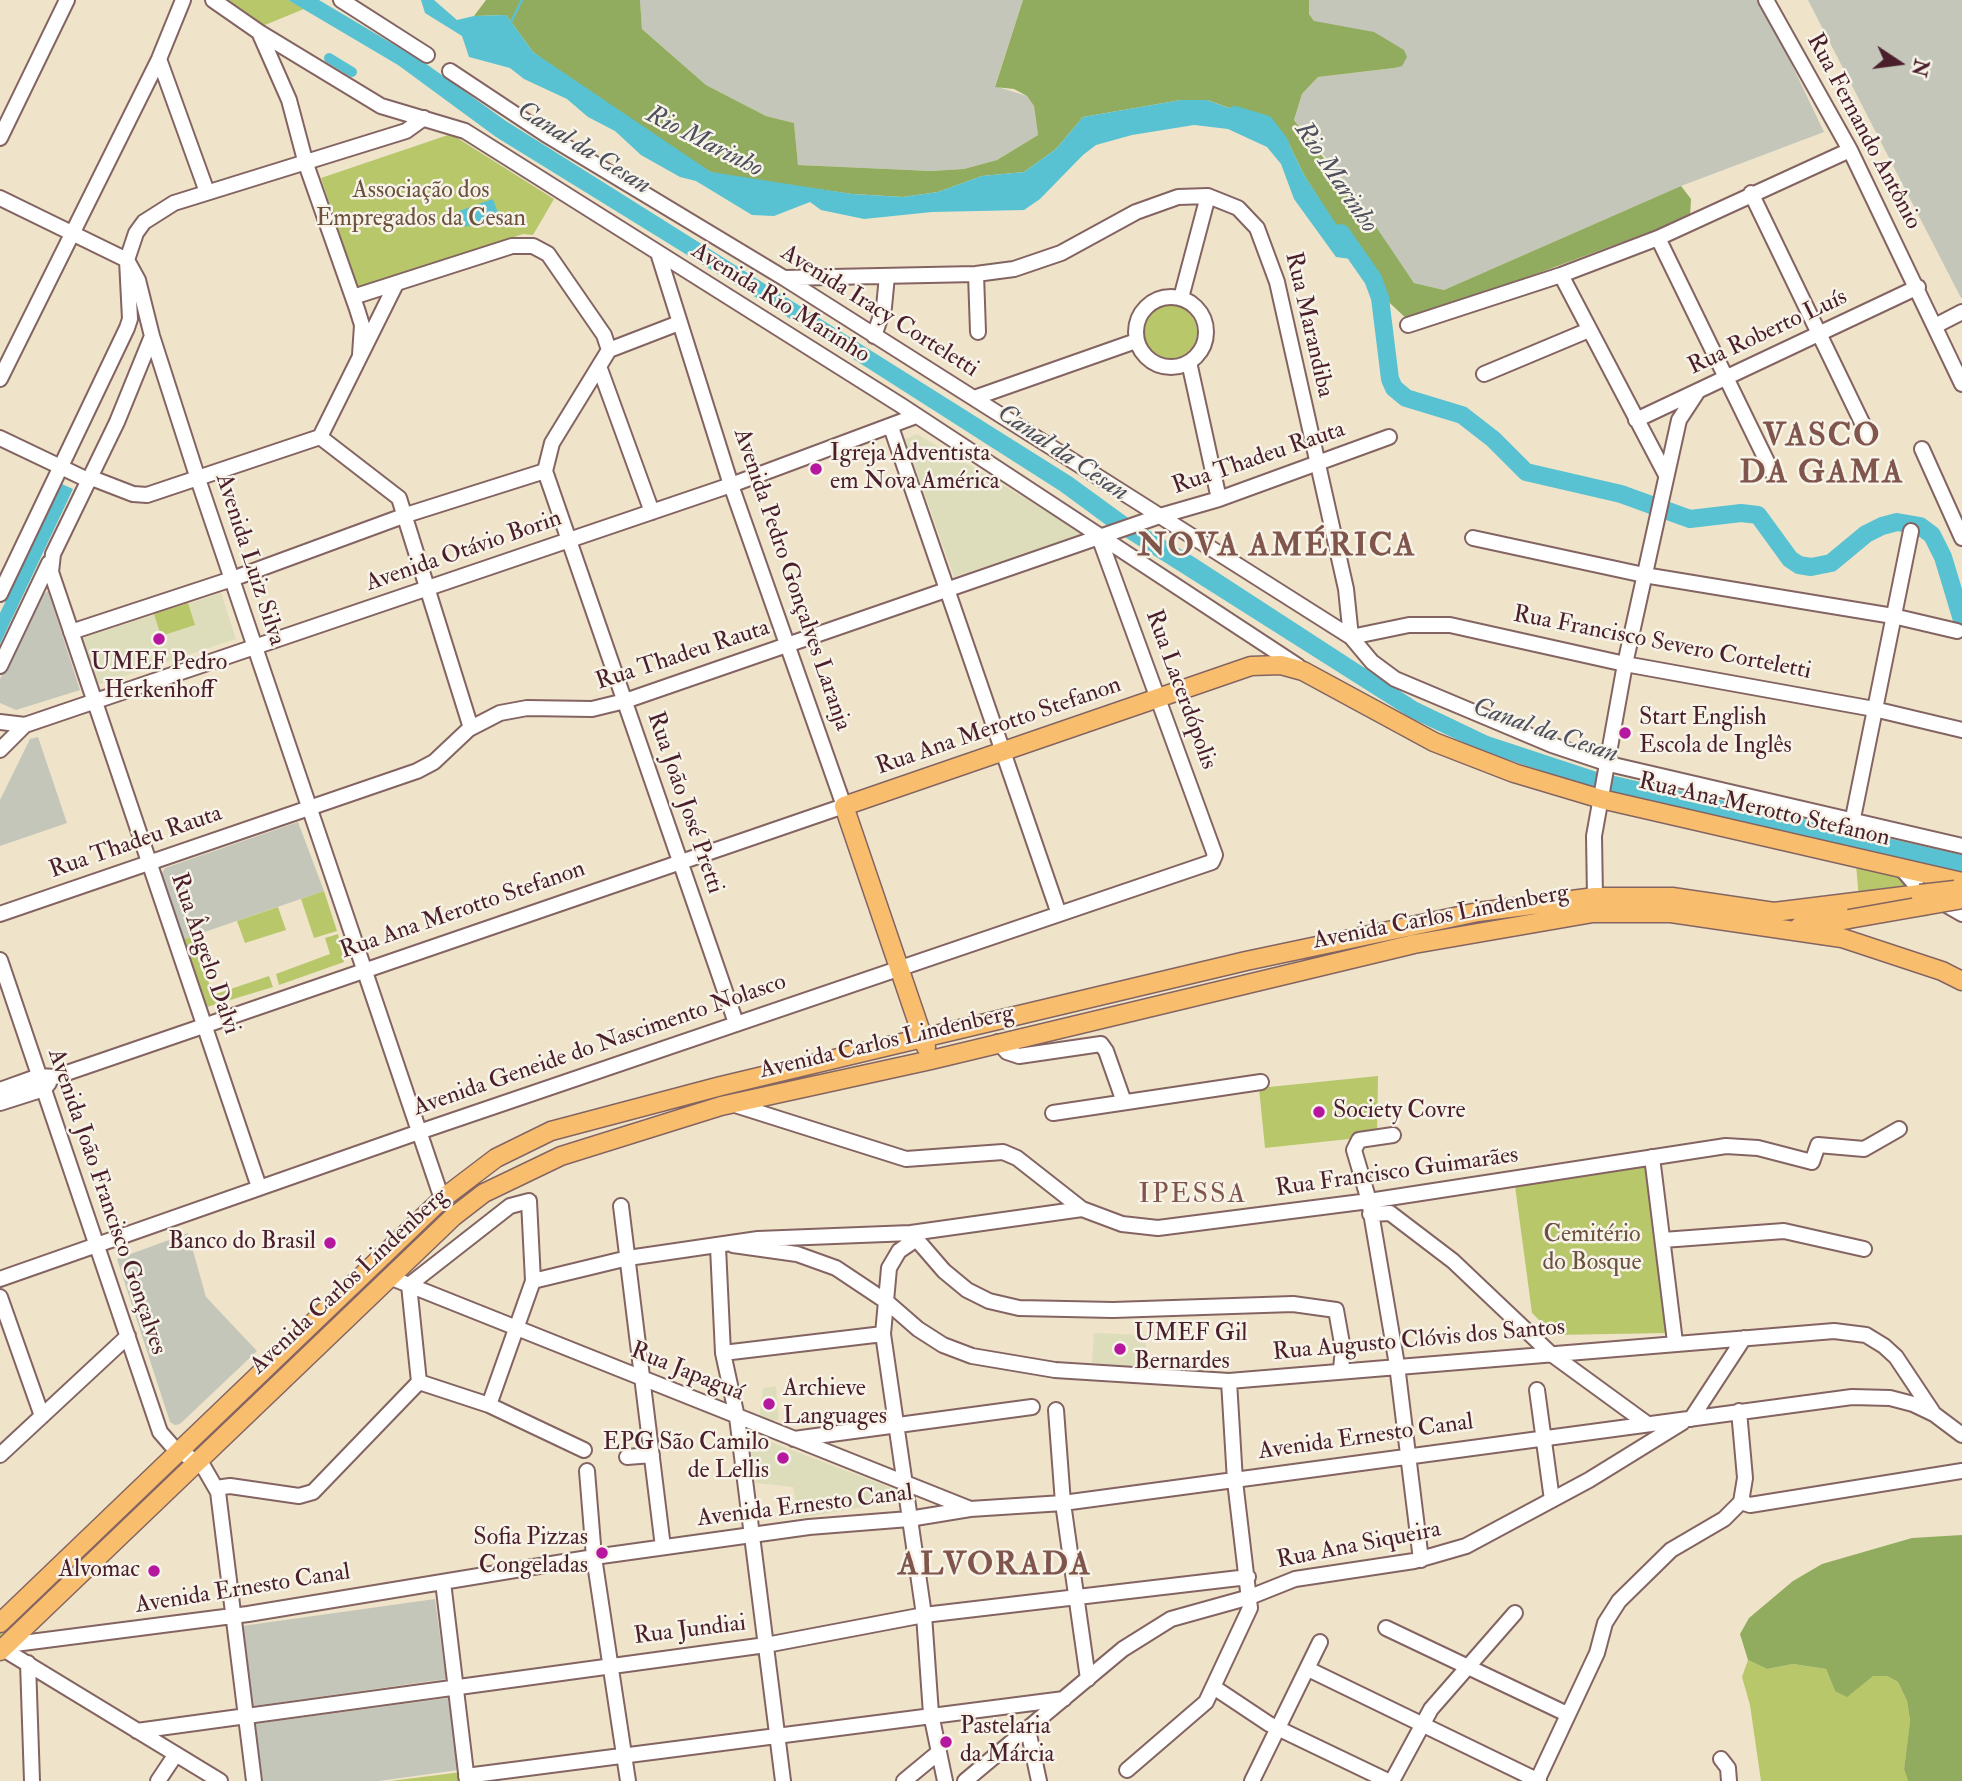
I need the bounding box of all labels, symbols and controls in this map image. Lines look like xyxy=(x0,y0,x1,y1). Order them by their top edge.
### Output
north arrow xyxy=(1864,28,1934,98)
street label: Rua Fernando Antônio xyxy=(1799,29,1927,235)
text: N xyxy=(1906,57,1933,79)
water label: Canal da Cesan xyxy=(510,96,656,202)
water label: Rio Marinho xyxy=(640,100,768,186)
water label: Rio Marinho xyxy=(1287,117,1383,239)
park label: Associação dos Empregados da Cesan xyxy=(316,178,526,234)
street label: Avenida Rio Marinho xyxy=(685,237,875,371)
street label: Avenida Iracy Corteletti xyxy=(775,239,983,385)
street label: Rua Marandiba xyxy=(1277,250,1339,400)
street label: Rua Roberto Luís xyxy=(1684,284,1852,382)
water label: Canal da Cesan xyxy=(990,399,1134,509)
street label: Rua Thadeu Rauta xyxy=(1169,416,1349,502)
district label: VASCO DA GAMA xyxy=(1740,419,1904,494)
street label: Avenida Pedro Gonçalves Laranja xyxy=(726,425,856,735)
place label: Igreja Adventista em Nova América xyxy=(830,441,1000,497)
marker: Igreja Adventista em Nova América xyxy=(808,461,824,477)
street label: Avenida Luiz Silva xyxy=(208,470,290,650)
street label: Avenida Otávio Borin xyxy=(362,505,566,599)
district label: NOVA AMÉRICA xyxy=(1139,529,1415,567)
street label: Rua Francisco Severo Corteletti xyxy=(1510,601,1814,687)
street label: Rua Lacerdópolis xyxy=(1138,606,1222,774)
street label: Rua Thadeu Rauta xyxy=(593,614,773,698)
marker: UMEF Pedro Herkenhoff xyxy=(151,631,167,647)
place label: UMEF Pedro Herkenhoff xyxy=(91,650,227,706)
street label: Rua Ana Merotto Stefanon xyxy=(873,672,1125,782)
water label: Canal da Cesan xyxy=(1468,693,1622,771)
place label: Start English Escola de Inglês xyxy=(1639,705,1792,761)
street label: Rua João José Pretti xyxy=(639,708,729,898)
marker: Start English Escola de Inglês xyxy=(1617,725,1633,741)
street label: Rua Ana Merotto Stefanon xyxy=(1635,768,1893,854)
street label: Rua Thadeu Rauta xyxy=(46,800,226,886)
street label: Rua Ana Merotto Stefanon xyxy=(337,856,589,966)
street label: Rua Ângelo Dalvi xyxy=(163,870,245,1038)
street label: Avenida Carlos Lindenberg xyxy=(1311,879,1571,957)
street label: Avenida Geneide do Nascimento Nolasco xyxy=(410,969,790,1123)
street label: Avenida Carlos Lindenberg xyxy=(757,1000,1017,1086)
street label: Avenida João Francisco Gonçalves xyxy=(40,1045,172,1359)
place label: Society Covre xyxy=(1333,1098,1465,1126)
marker: Society Covre xyxy=(1311,1104,1327,1120)
street label: Rua Francisco Guimarães xyxy=(1274,1142,1520,1204)
district label: IPESSA xyxy=(1139,1179,1247,1213)
street label: Avenida Carlos Lindenberg xyxy=(245,1183,455,1381)
park label: Cemitério do Bosque xyxy=(1543,1222,1641,1278)
place label: Banco do Brasil xyxy=(168,1229,316,1257)
marker: Banco do Brasil xyxy=(322,1235,338,1251)
street label: Rua Augusto Clóvis dos Santos xyxy=(1272,1314,1566,1368)
place label: UMEF Gil Bernardes xyxy=(1134,1321,1247,1377)
street label: Rua Japaguá xyxy=(626,1337,748,1409)
marker: UMEF Gil Bernardes xyxy=(1112,1341,1128,1357)
place label: Archieve Languages xyxy=(783,1376,887,1432)
marker: Archieve Languages xyxy=(761,1396,777,1412)
street label: Avenida Ernesto Canal xyxy=(1257,1409,1475,1467)
place label: EPG São Camilo de Lellis xyxy=(603,1430,769,1486)
marker: EPG São Camilo de Lellis xyxy=(775,1450,791,1466)
street label: Avenida Ernesto Canal xyxy=(696,1479,914,1535)
street label: Rua Ana Siqueira xyxy=(1275,1516,1443,1576)
place label: Sofia Pizzas Congeladas xyxy=(473,1525,588,1581)
marker: Sofia Pizzas Congeladas xyxy=(594,1545,610,1561)
district label: ALVORADA xyxy=(899,1548,1091,1586)
place label: Alvomac xyxy=(59,1557,140,1585)
street label: Avenida Ernesto Canal xyxy=(134,1559,352,1621)
marker: Alvomac xyxy=(146,1563,162,1579)
street label: Rua Jundiai xyxy=(632,1610,748,1652)
place label: Pastelaria da Márcia xyxy=(960,1714,1054,1770)
marker: Pastelaria da Márcia xyxy=(938,1734,954,1750)

